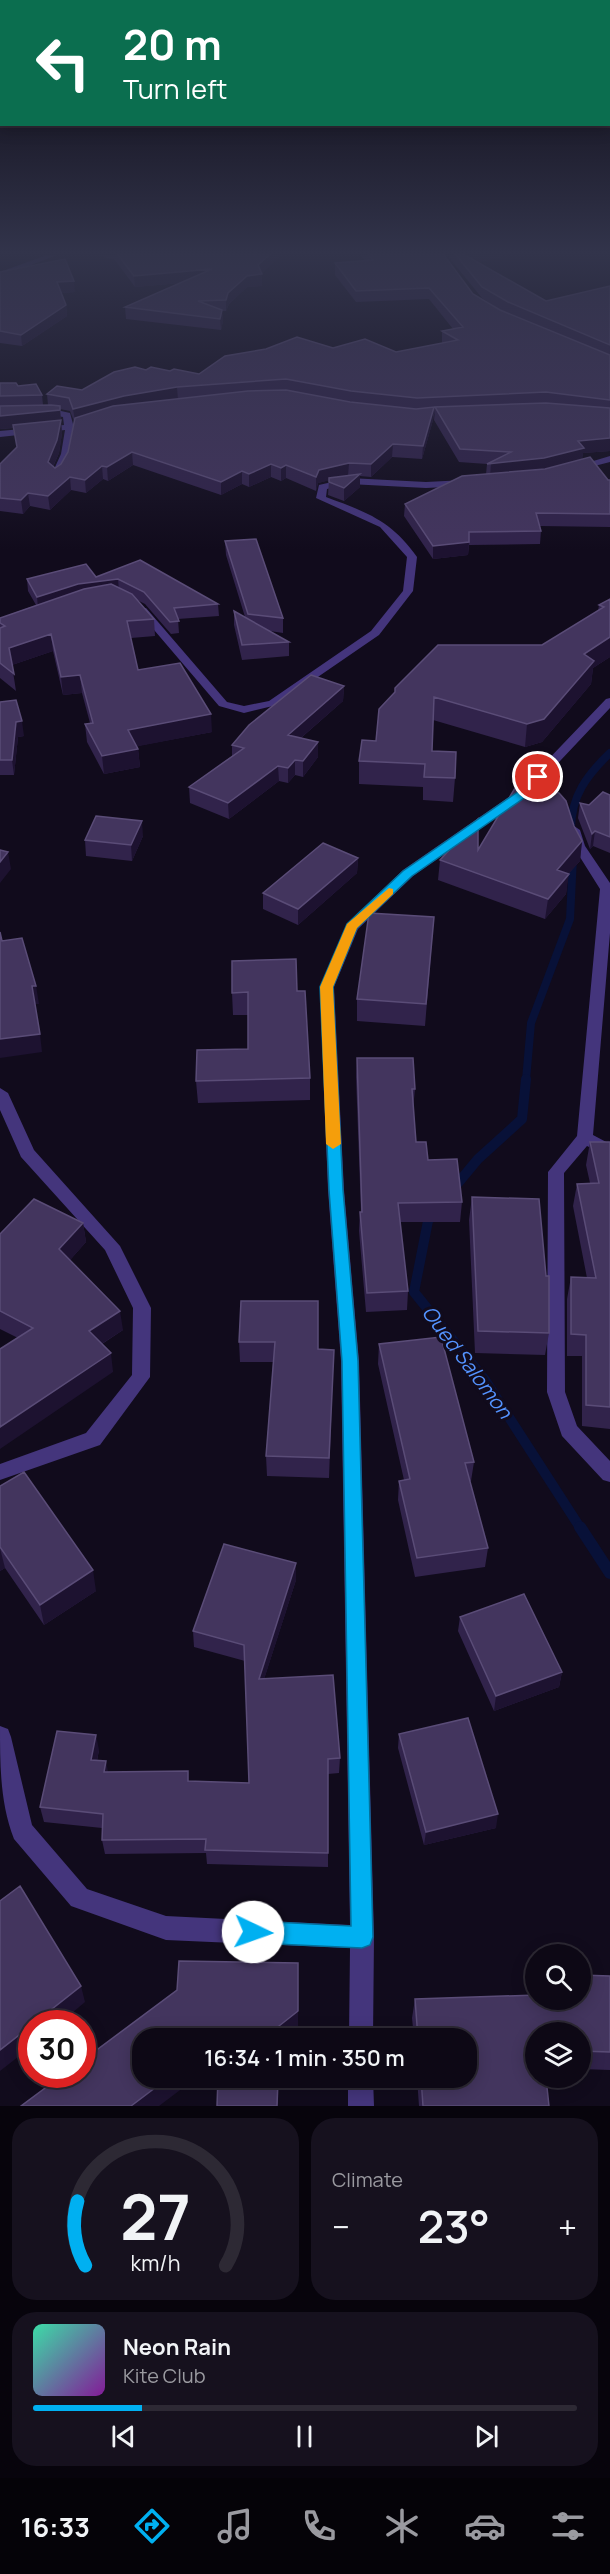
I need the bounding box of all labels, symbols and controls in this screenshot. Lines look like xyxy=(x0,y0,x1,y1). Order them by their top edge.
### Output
text: 20 m xyxy=(123,15,222,73)
icon: left xyxy=(24,24,102,102)
text: Turn left xyxy=(123,70,227,107)
pin xyxy=(512,751,563,802)
icon: arrive xyxy=(521,760,554,793)
water label: Oued Salomon xyxy=(416,1300,519,1424)
position arrow xyxy=(221,1900,285,1964)
map controls xyxy=(525,1944,591,2088)
button: search xyxy=(525,1944,591,2010)
speed limit sign: 30 xyxy=(18,2010,96,2088)
button: layers xyxy=(525,2022,591,2088)
text: 16:34 · 1 min · 350 m xyxy=(204,2043,405,2073)
text: Climate xyxy=(332,2166,403,2193)
text: 27 xyxy=(120,2173,191,2259)
text: 23° xyxy=(418,2195,490,2257)
text: − xyxy=(332,2204,350,2249)
text: + xyxy=(558,2204,577,2249)
text: km/h xyxy=(131,2248,180,2277)
text: Neon Rain xyxy=(123,2332,231,2362)
text: Kite Club xyxy=(123,2362,206,2389)
icon: previous xyxy=(107,2420,140,2453)
icon: pause xyxy=(288,2420,321,2453)
icon: next xyxy=(470,2420,503,2453)
icon: directions xyxy=(131,2505,173,2547)
icon: music xyxy=(214,2505,256,2547)
icon: phone xyxy=(298,2505,340,2547)
icon: climate xyxy=(381,2505,423,2547)
icon: car xyxy=(464,2505,506,2547)
icon: filters xyxy=(547,2505,589,2547)
text: 16:33 xyxy=(21,2508,90,2545)

